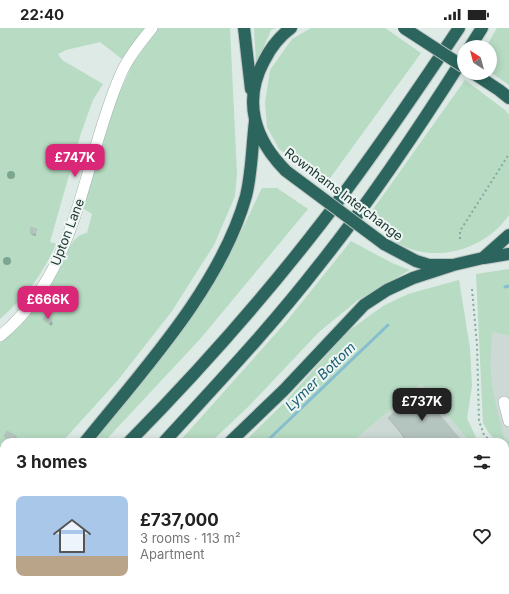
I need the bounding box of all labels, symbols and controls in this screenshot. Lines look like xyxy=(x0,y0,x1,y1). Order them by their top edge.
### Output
text: 22:40 xyxy=(20,5,64,24)
north arrow xyxy=(457,40,497,80)
map controls xyxy=(457,40,497,80)
pin: £747K xyxy=(47,144,103,178)
street label: Rownhams Interchange xyxy=(282,144,406,244)
text: £747K xyxy=(55,149,95,165)
street label: Upton Lane xyxy=(47,196,87,268)
pin: £666K xyxy=(20,286,76,320)
text: £666K xyxy=(27,291,69,307)
water label: Lymer Bottom xyxy=(281,338,359,414)
pin: £737K xyxy=(394,388,450,422)
text: £737K xyxy=(402,393,442,409)
icon: filters xyxy=(471,451,493,473)
text: 3 homes xyxy=(16,452,87,472)
text: £737,000 xyxy=(140,510,219,530)
icon: home xyxy=(48,512,96,560)
icon: heart xyxy=(471,525,493,547)
text: 3 rooms · 113 m² xyxy=(140,530,241,546)
text: Apartment xyxy=(140,546,205,562)

